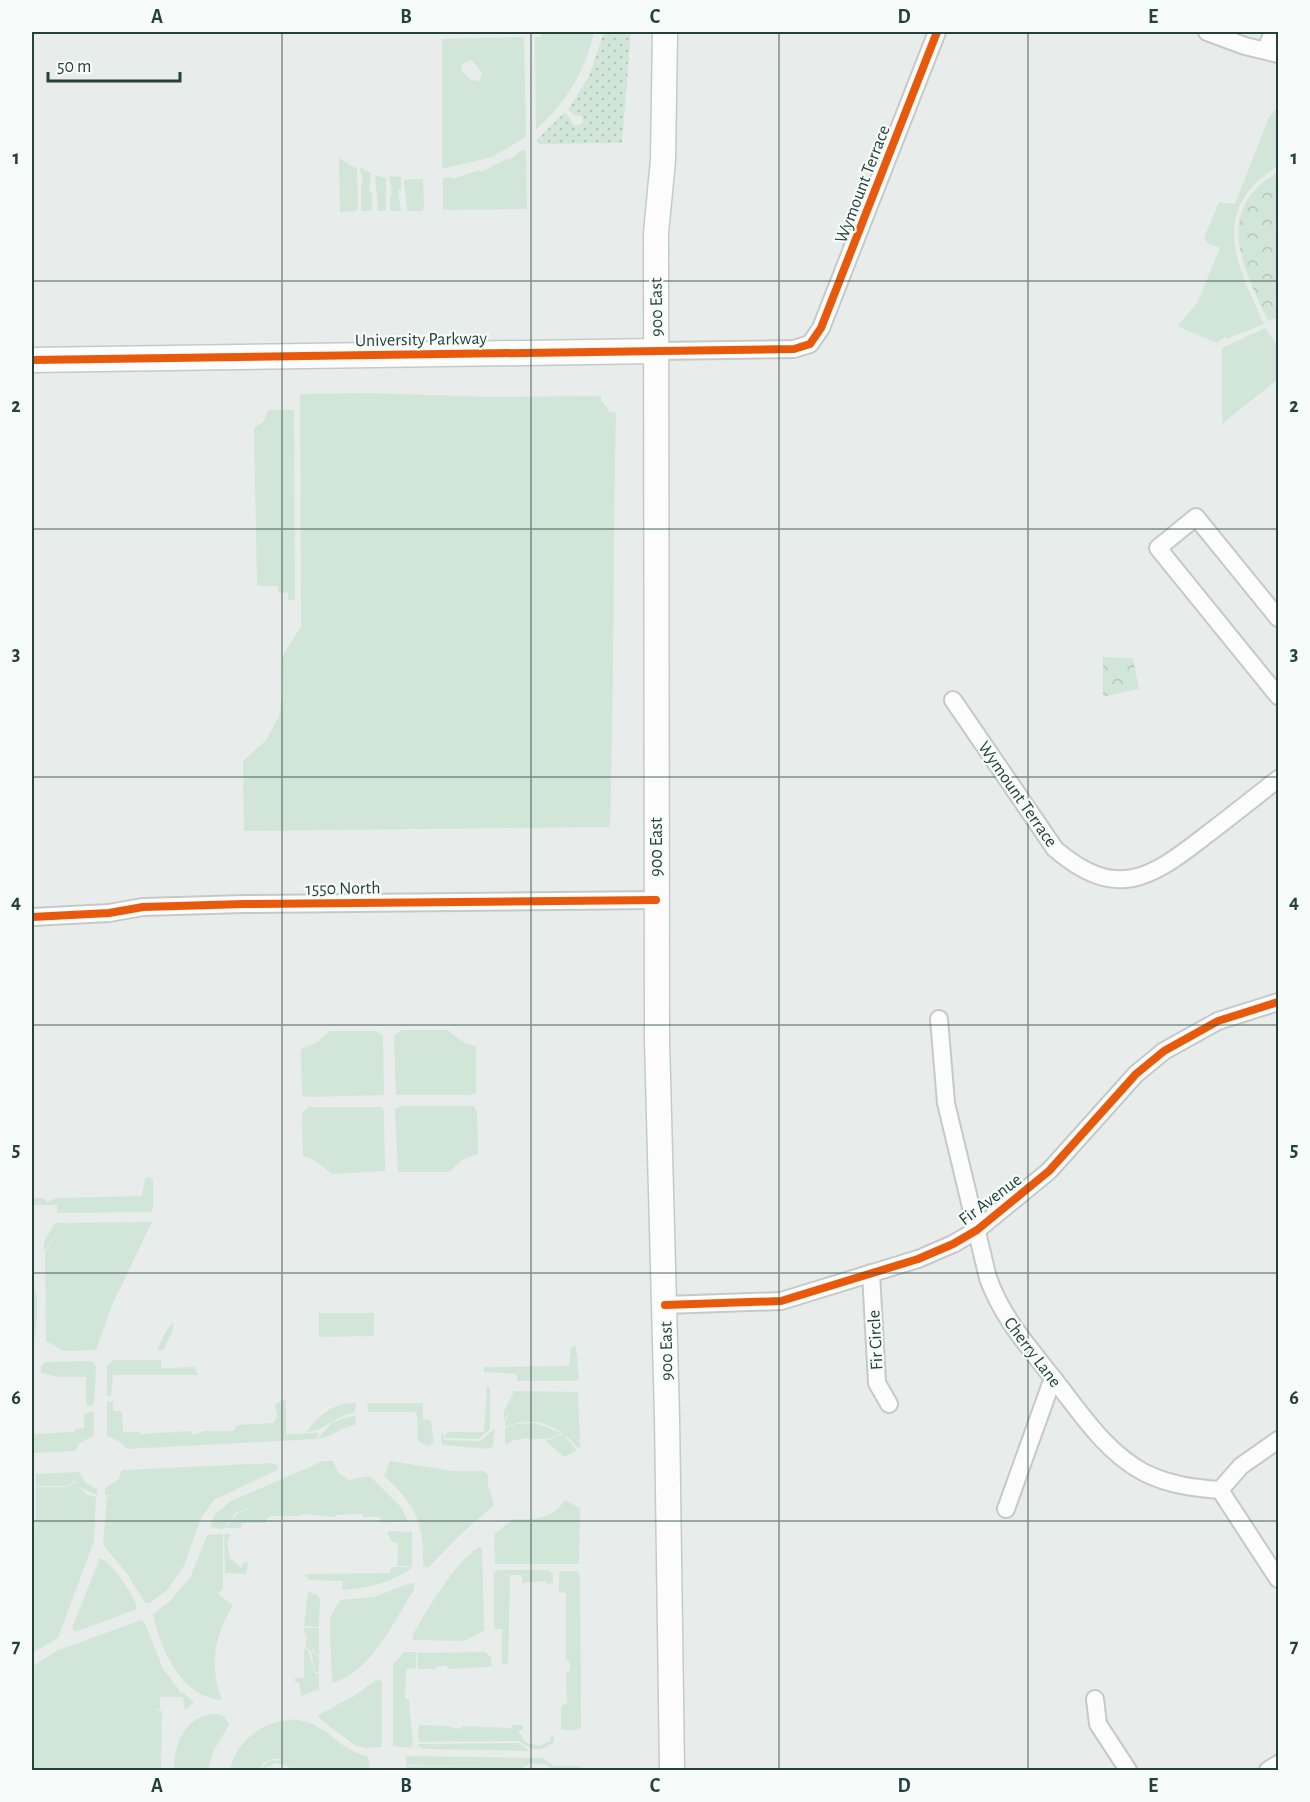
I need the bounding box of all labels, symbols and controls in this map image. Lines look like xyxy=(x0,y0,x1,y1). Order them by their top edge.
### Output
text: A xyxy=(151,7,163,27)
text: B xyxy=(400,7,412,27)
text: C xyxy=(650,7,661,27)
text: D xyxy=(897,7,911,27)
text: E xyxy=(1148,7,1158,27)
scale bar xyxy=(48,45,180,83)
text: 50 m xyxy=(57,58,91,76)
street label: Wymount Terrace xyxy=(832,123,894,246)
text: 1 xyxy=(12,148,20,168)
text: 1 xyxy=(1290,148,1298,168)
street label: 900 East xyxy=(647,277,667,337)
street label: University Parkway xyxy=(355,330,488,350)
text: 2 xyxy=(11,396,21,416)
text: 2 xyxy=(1289,396,1299,416)
text: 3 xyxy=(12,644,20,664)
text: 3 xyxy=(1290,644,1298,664)
street label: Wymount Terrace xyxy=(974,738,1060,851)
street label: 900 East xyxy=(648,817,666,877)
street label: 1550 North xyxy=(305,879,381,899)
text: 4 xyxy=(11,892,21,912)
text: 4 xyxy=(1289,892,1299,912)
text: 5 xyxy=(12,1140,20,1160)
text: 5 xyxy=(1290,1140,1298,1160)
street label: Fir Avenue xyxy=(956,1171,1025,1229)
street label: Fir Circle xyxy=(865,1309,887,1370)
street label: Cherry Lane xyxy=(1000,1314,1064,1391)
street label: 900 East xyxy=(657,1321,677,1381)
text: 6 xyxy=(11,1388,21,1408)
text: 6 xyxy=(1289,1388,1299,1408)
text: 7 xyxy=(12,1636,21,1656)
text: 7 xyxy=(1290,1636,1299,1656)
text: A xyxy=(151,1776,163,1796)
text: B xyxy=(400,1776,412,1796)
text: C xyxy=(650,1776,661,1796)
text: D xyxy=(897,1776,911,1796)
text: E xyxy=(1148,1776,1158,1796)

